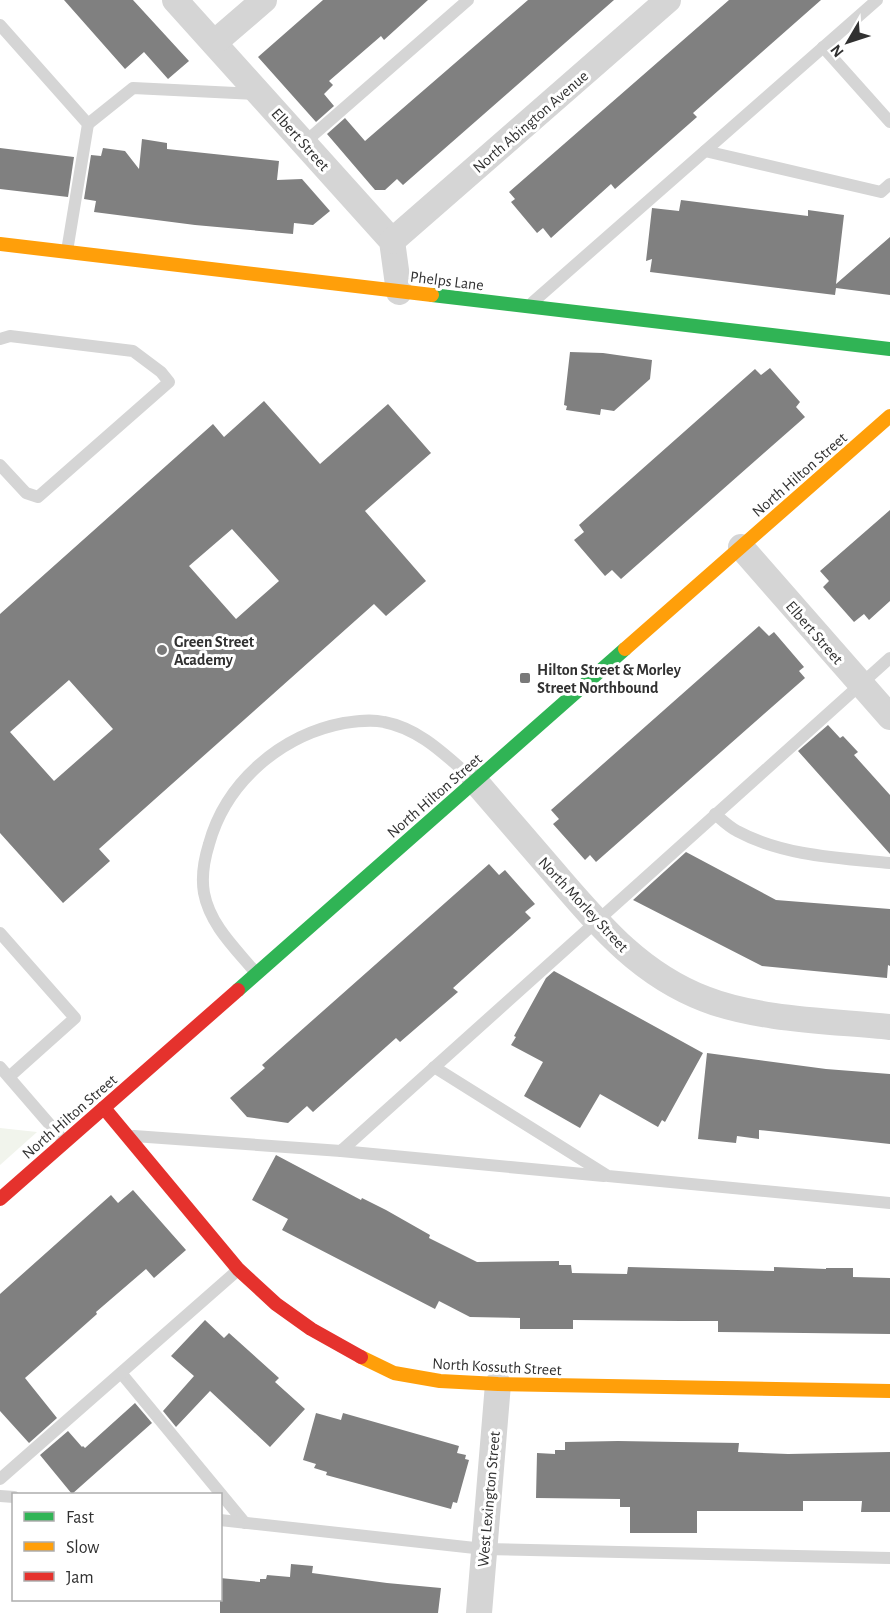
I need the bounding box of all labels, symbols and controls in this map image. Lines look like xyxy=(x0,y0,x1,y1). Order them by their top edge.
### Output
north arrow xyxy=(818,12,878,72)
text: N xyxy=(827,41,847,60)
street label: North Abington Avenue xyxy=(470,67,591,176)
street label: Elbert Street xyxy=(268,105,332,174)
street label: Phelps Lane xyxy=(409,269,485,293)
street label: North Hilton Street xyxy=(749,430,850,520)
street label: Elbert Street xyxy=(783,598,846,667)
place label: Green Street Academy xyxy=(174,634,255,669)
marker: Green Street Academy xyxy=(155,643,169,657)
place label: Hilton Street & Morley Street Northbound xyxy=(537,662,682,696)
marker: Hilton Street & Morley Street Northbound xyxy=(518,671,532,685)
street label: North Hilton Street xyxy=(384,751,485,841)
street label: North Morley Street xyxy=(535,854,631,956)
street label: North Hilton Street xyxy=(19,1072,120,1162)
street label: North Kossuth Street xyxy=(432,1356,562,1378)
street label: West Lexington Street xyxy=(475,1430,503,1568)
legend xyxy=(12,1493,222,1601)
text: Fast xyxy=(66,1509,94,1527)
text: Slow xyxy=(66,1539,99,1557)
text: Jam xyxy=(66,1569,94,1587)

